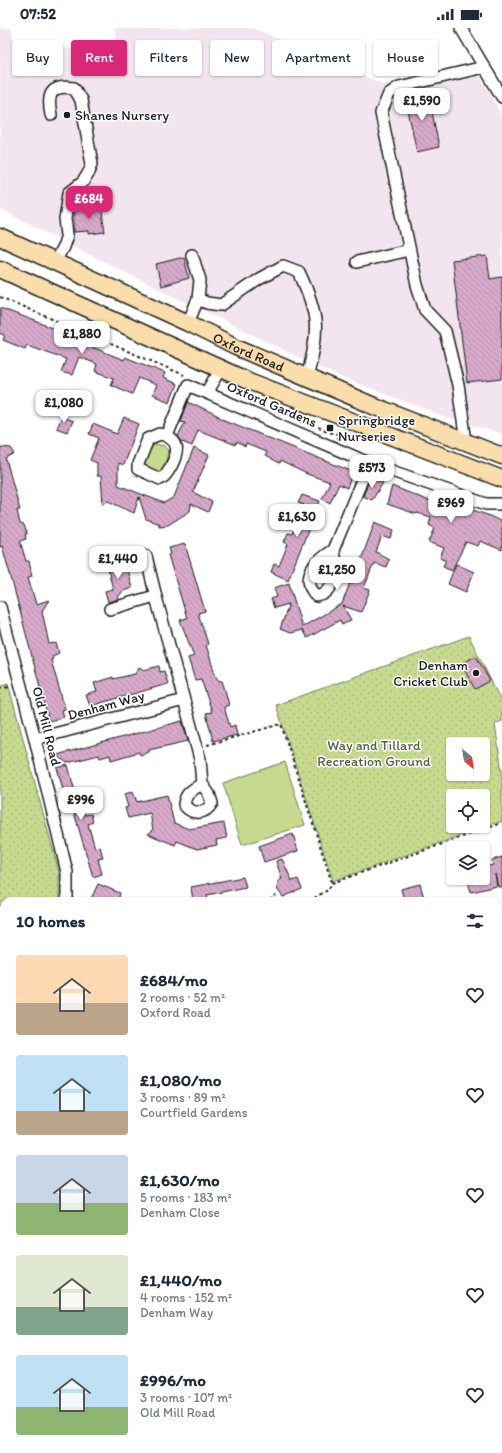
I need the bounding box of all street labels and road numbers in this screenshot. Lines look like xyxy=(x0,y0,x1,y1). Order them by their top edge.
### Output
street label: Oxford Road xyxy=(210,329,287,376)
street label: Oxford Gardens xyxy=(224,378,319,431)
street label: Old Mill Road xyxy=(28,685,65,768)
street label: Denham Way xyxy=(66,687,147,724)

